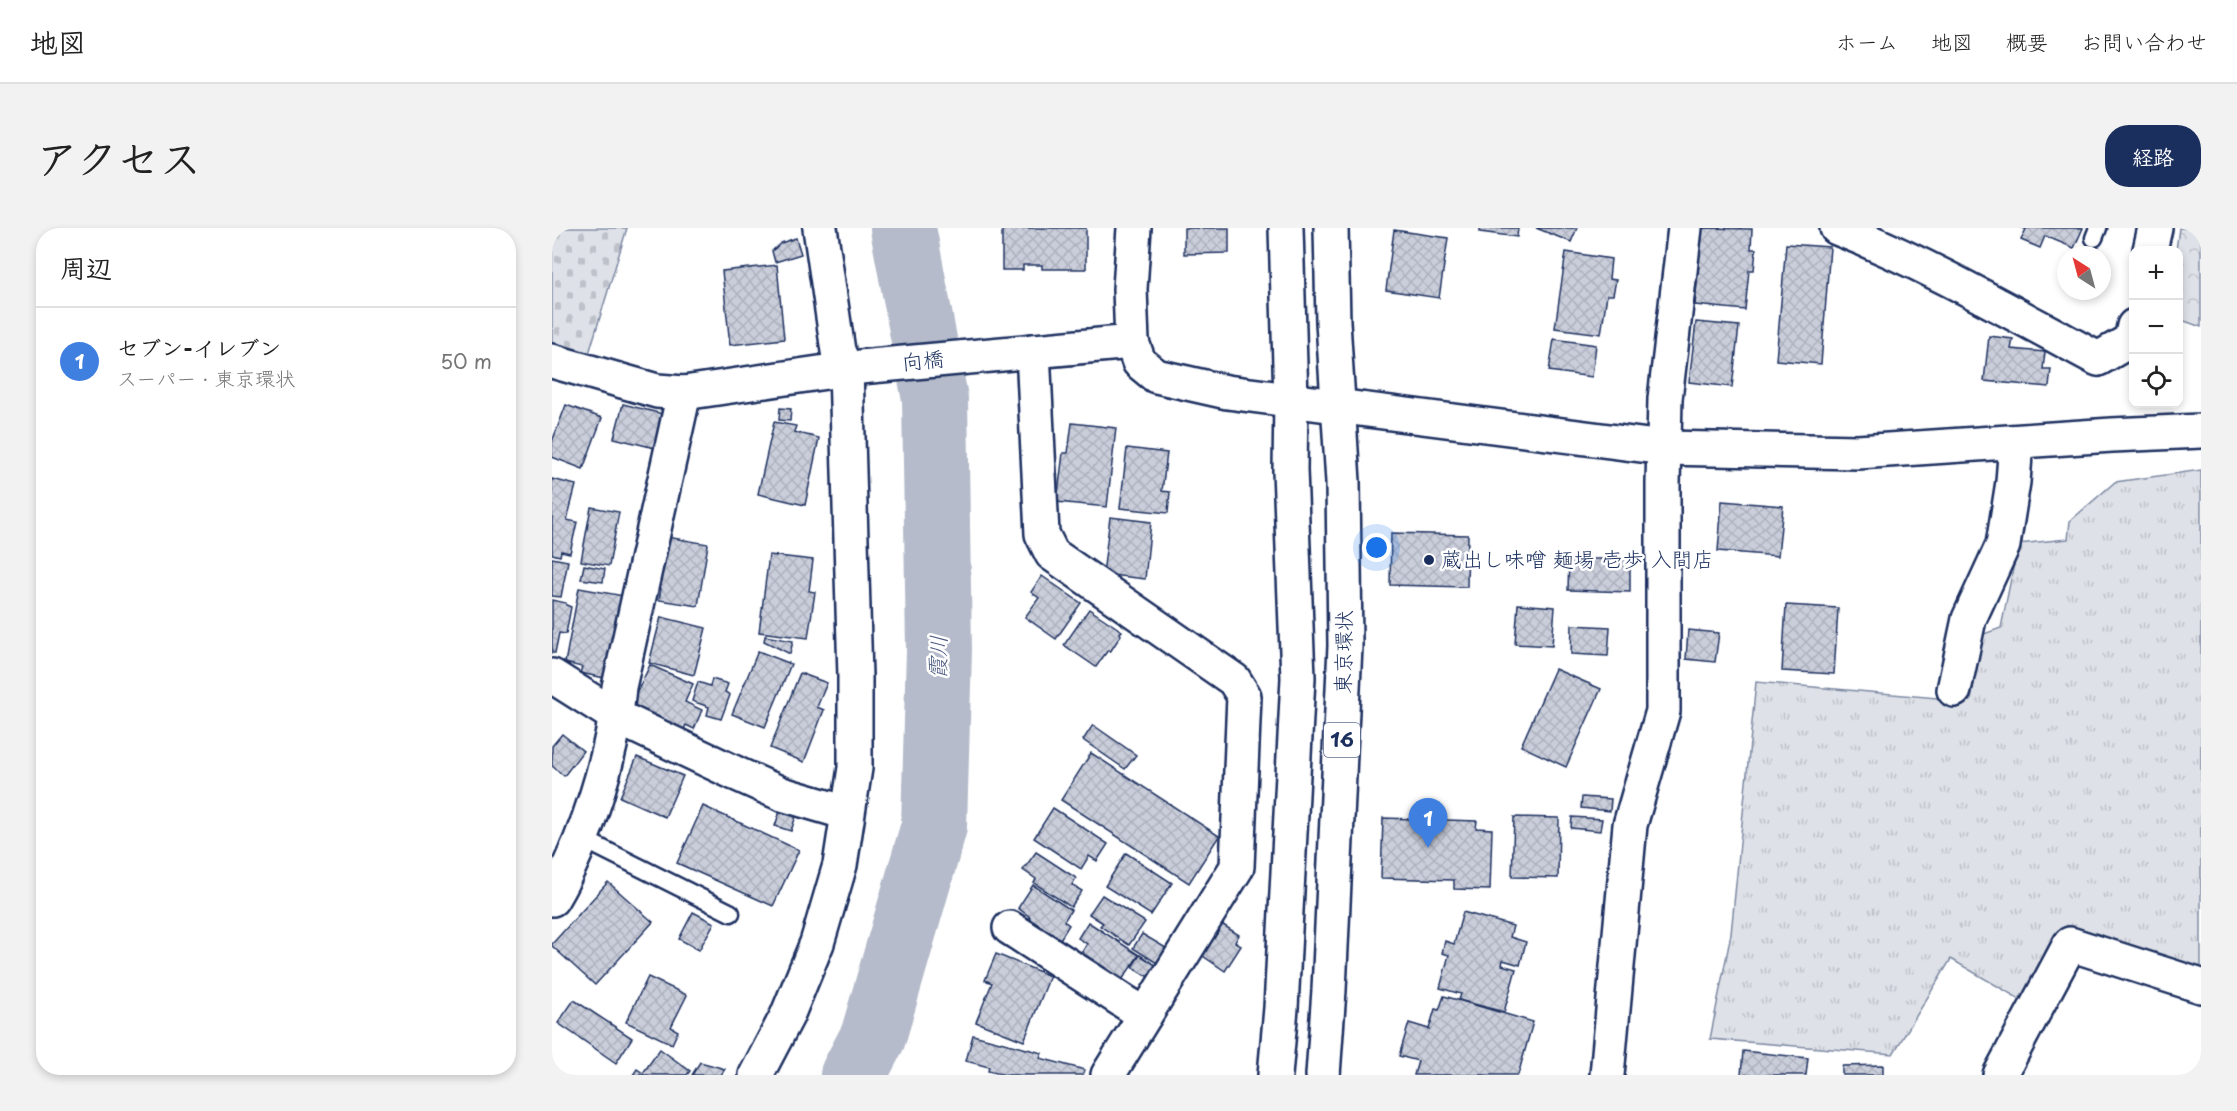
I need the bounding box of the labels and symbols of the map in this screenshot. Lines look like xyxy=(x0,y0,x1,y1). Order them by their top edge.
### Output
north arrow xyxy=(2057,246,2111,300)
street label: 向橋 xyxy=(900,341,945,377)
your location xyxy=(1362,533,1391,562)
place label: 蔵出し味噌 麺場 壱歩 入間店 xyxy=(1441,542,1713,574)
marker: 蔵出し味噌 麺場 壱歩 入間店 xyxy=(1422,553,1436,567)
street label: 東京環状 xyxy=(1325,610,1359,694)
water label: 霞川 xyxy=(920,635,953,679)
road number: 16 xyxy=(1324,723,1360,757)
pin: 1 xyxy=(1408,798,1448,848)

